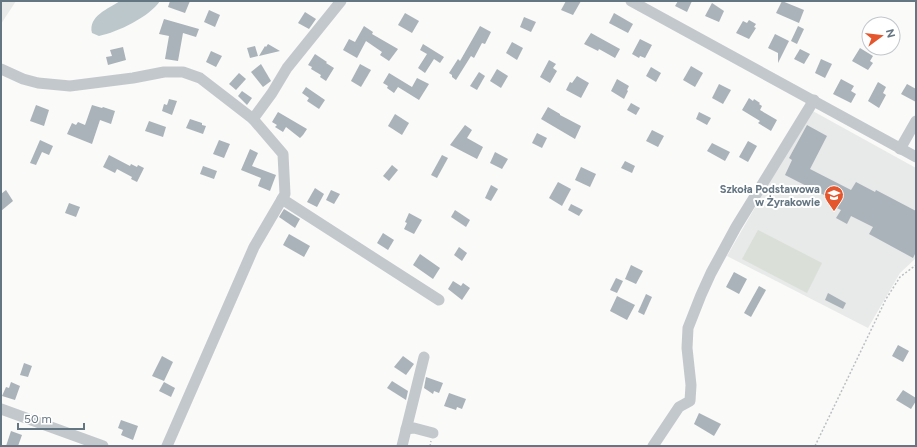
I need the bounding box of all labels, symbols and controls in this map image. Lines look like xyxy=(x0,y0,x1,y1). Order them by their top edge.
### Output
north arrow xyxy=(861,16,901,56)
text: N xyxy=(883,28,898,39)
place label: Szkoła Podstawowa w Żyrakowie xyxy=(720,183,820,209)
school or university icon: Szkoła Podstawowa w Żyrakowie xyxy=(823,184,845,212)
scale bar xyxy=(18,405,84,431)
text: 50 m xyxy=(24,412,52,426)

